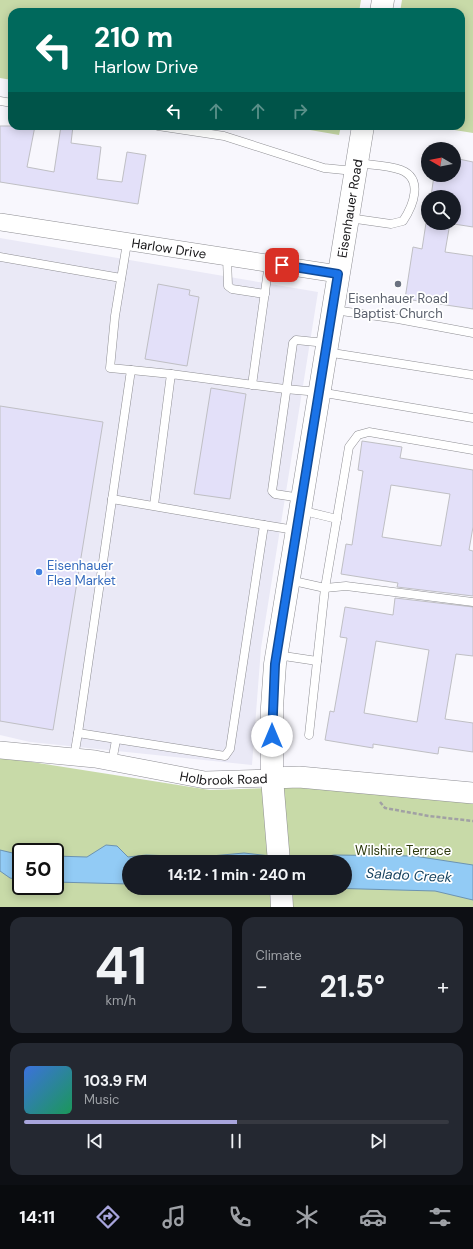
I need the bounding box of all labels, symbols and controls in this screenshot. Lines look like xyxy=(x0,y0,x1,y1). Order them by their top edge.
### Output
text: 210 m xyxy=(94,19,173,56)
icon: left xyxy=(28,24,80,76)
text: Harlow Drive xyxy=(94,55,198,79)
icon: left xyxy=(163,100,185,122)
icon: ahead xyxy=(205,100,227,122)
icon: ahead xyxy=(247,100,269,122)
icon: right xyxy=(289,100,311,122)
north arrow xyxy=(421,142,461,182)
map controls xyxy=(421,142,461,230)
street label: Eisenhauer Road xyxy=(334,158,366,259)
button: search xyxy=(421,190,461,230)
street label: Harlow Drive xyxy=(130,234,207,263)
pin xyxy=(265,248,299,282)
icon: arrive xyxy=(271,254,293,276)
marker: Eisenhauer Road Baptist Church xyxy=(393,279,403,289)
place label: Eisenhauer Road Baptist Church xyxy=(348,290,448,322)
place label: Eisenhauer Flea Market xyxy=(47,557,116,589)
marker: Eisenhauer Flea Market xyxy=(34,567,44,577)
position arrow xyxy=(251,715,293,757)
street label: Holbrook Road xyxy=(178,767,268,789)
park label: Wilshire Terrace xyxy=(355,842,451,859)
speed limit sign: 50 xyxy=(12,843,64,895)
water label: Salado Creek xyxy=(366,864,453,886)
text: 14:12 · 1 min · 240 m xyxy=(168,865,306,885)
text: 41 xyxy=(94,932,147,1000)
text: Climate xyxy=(256,947,302,964)
text: 21.5° xyxy=(320,967,385,1006)
text: − xyxy=(256,972,268,1001)
text: + xyxy=(437,972,449,1001)
text: km/h xyxy=(105,992,136,1009)
text: 103.9 FM xyxy=(84,1071,147,1091)
text: Music xyxy=(84,1091,119,1108)
icon: previous xyxy=(84,1130,106,1152)
icon: pause xyxy=(225,1130,247,1152)
icon: next xyxy=(367,1130,389,1152)
icon: directions xyxy=(94,1203,122,1231)
icon: music xyxy=(160,1203,188,1231)
icon: phone xyxy=(226,1203,254,1231)
icon: climate xyxy=(293,1203,321,1231)
icon: car xyxy=(359,1203,387,1231)
icon: filters xyxy=(426,1203,454,1231)
text: 14:11 xyxy=(19,1205,55,1229)

